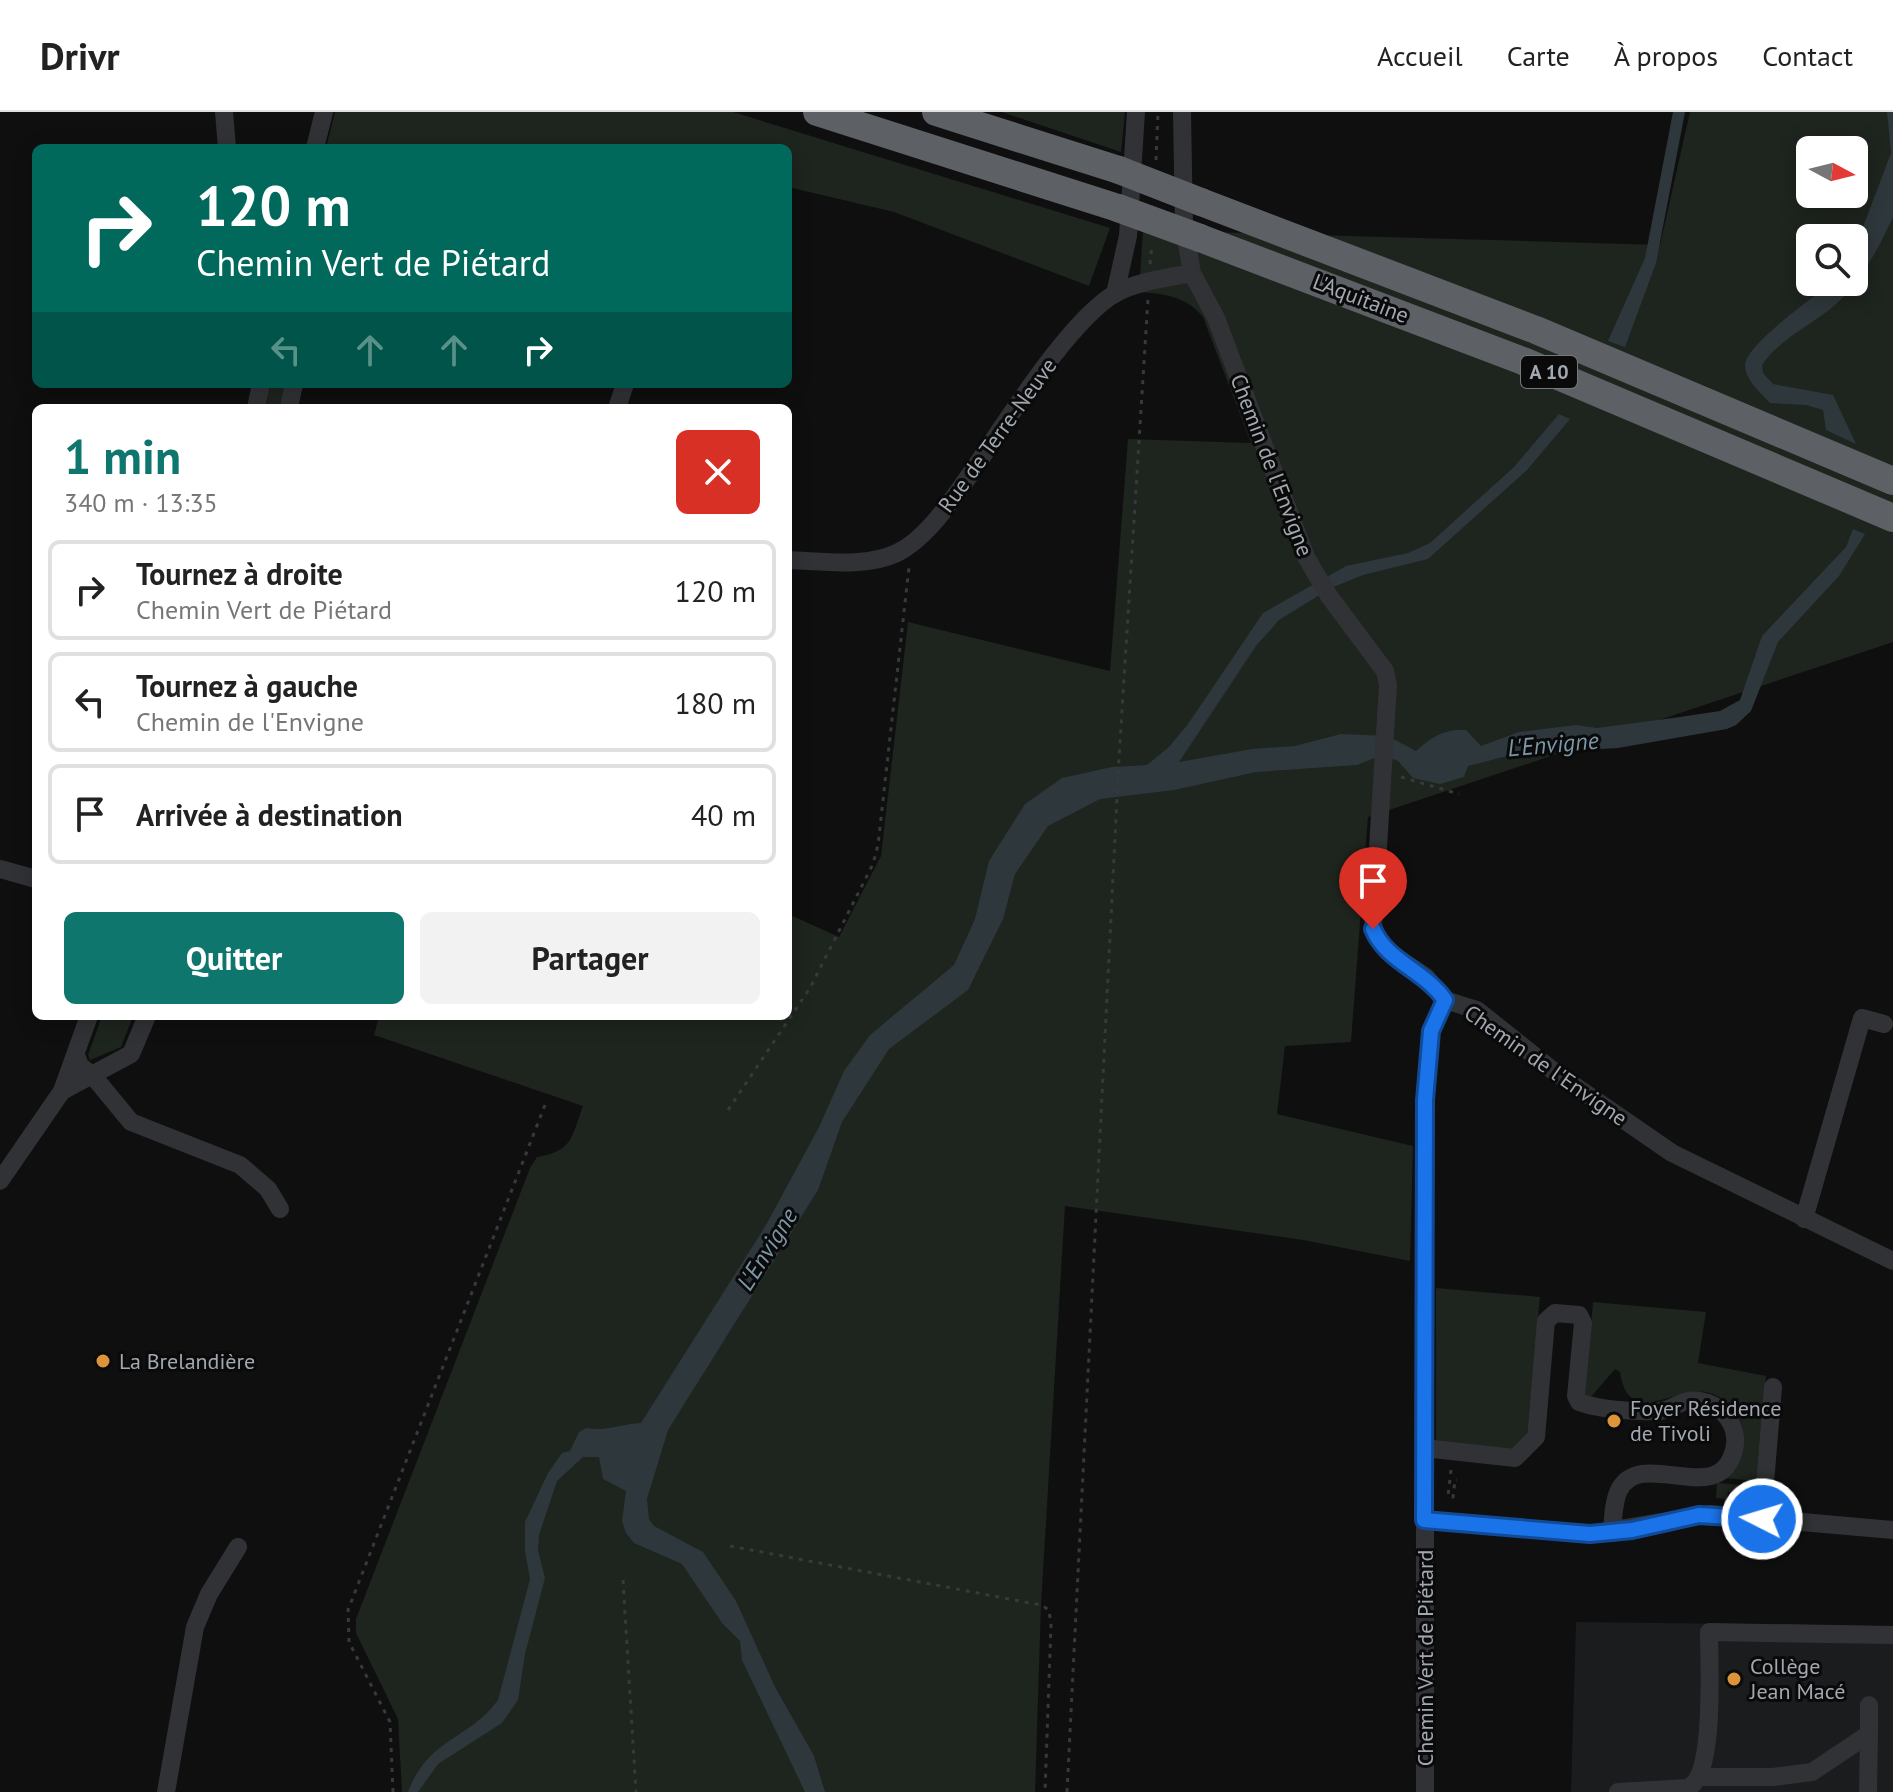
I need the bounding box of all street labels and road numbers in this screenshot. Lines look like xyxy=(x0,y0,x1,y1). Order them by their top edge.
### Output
street label: L'Aquitaine xyxy=(1309,267,1413,329)
street label: Rue de Terre-Neuve xyxy=(932,352,1062,518)
road number: A 10 xyxy=(1521,356,1577,388)
street label: Chemin de l'Envigne xyxy=(1224,370,1320,560)
street label: Chemin de l'Envigne xyxy=(1459,998,1633,1132)
street label: Chemin Vert de Piétard xyxy=(1411,1550,1439,1766)

